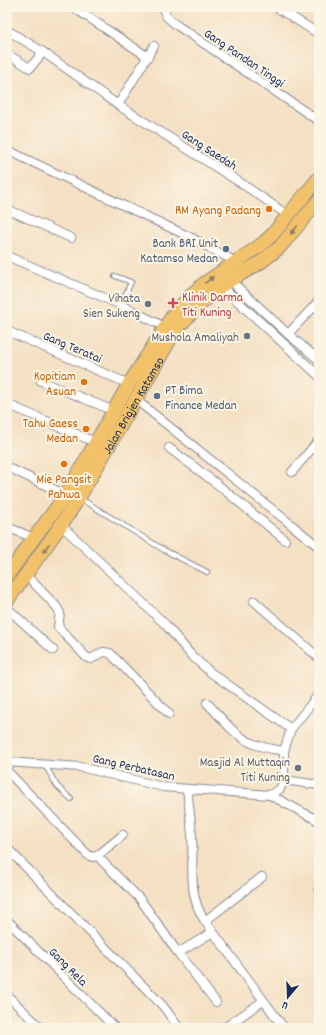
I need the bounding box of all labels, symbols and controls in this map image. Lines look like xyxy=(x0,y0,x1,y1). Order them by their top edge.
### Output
street label: Gang Pandan Tinggi xyxy=(199,25,288,94)
street label: Gang Saedah xyxy=(177,126,240,176)
place label: RM Ayang Padang xyxy=(175,202,261,221)
marker: RM Ayang Padang xyxy=(264,204,274,214)
one-way arrow xyxy=(290,225,299,236)
place label: Bank BRI Unit Katamso Medan xyxy=(140,235,218,269)
marker: Bank BRI Unit Katamso Medan xyxy=(221,244,231,254)
one-way arrow xyxy=(204,276,215,284)
place label: Klinik Darma Titi Kuning xyxy=(182,289,244,323)
place label: Vihata Sien Sukeng xyxy=(83,290,141,324)
marker: Klinik Darma Titi Kuning xyxy=(167,297,179,309)
marker: Vihata Sien Sukeng xyxy=(143,299,153,309)
street label: Gang Teratai xyxy=(40,327,105,369)
place label: Mushola Amaliyah xyxy=(151,329,239,348)
marker: Mushola Amaliyah xyxy=(242,331,252,341)
street label: Jalan Brigjen Katamso xyxy=(99,354,170,458)
place label: Kopitiam Asuan xyxy=(34,368,76,402)
marker: Kopitiam Asuan xyxy=(79,377,89,387)
place label: PT Bima Finance Medan xyxy=(165,382,237,416)
marker: PT Bima Finance Medan xyxy=(152,391,162,401)
place label: Tahu Gaess Medan xyxy=(23,415,78,449)
marker: Tahu Gaess Medan xyxy=(81,424,91,434)
marker: Mie Pangsit Pahwa xyxy=(59,459,69,469)
place label: Mie Pangsit Pahwa xyxy=(36,471,92,505)
one-way arrow xyxy=(42,542,50,553)
street label: Gang Perbatasan xyxy=(90,750,176,787)
place label: Masjid Al Muttaqin Titi Kuning xyxy=(200,754,290,788)
marker: Masjid Al Muttaqin Titi Kuning xyxy=(293,763,303,773)
street label: Gang Rela xyxy=(43,944,92,992)
north arrow xyxy=(268,977,308,1017)
text: U xyxy=(280,996,291,1013)

